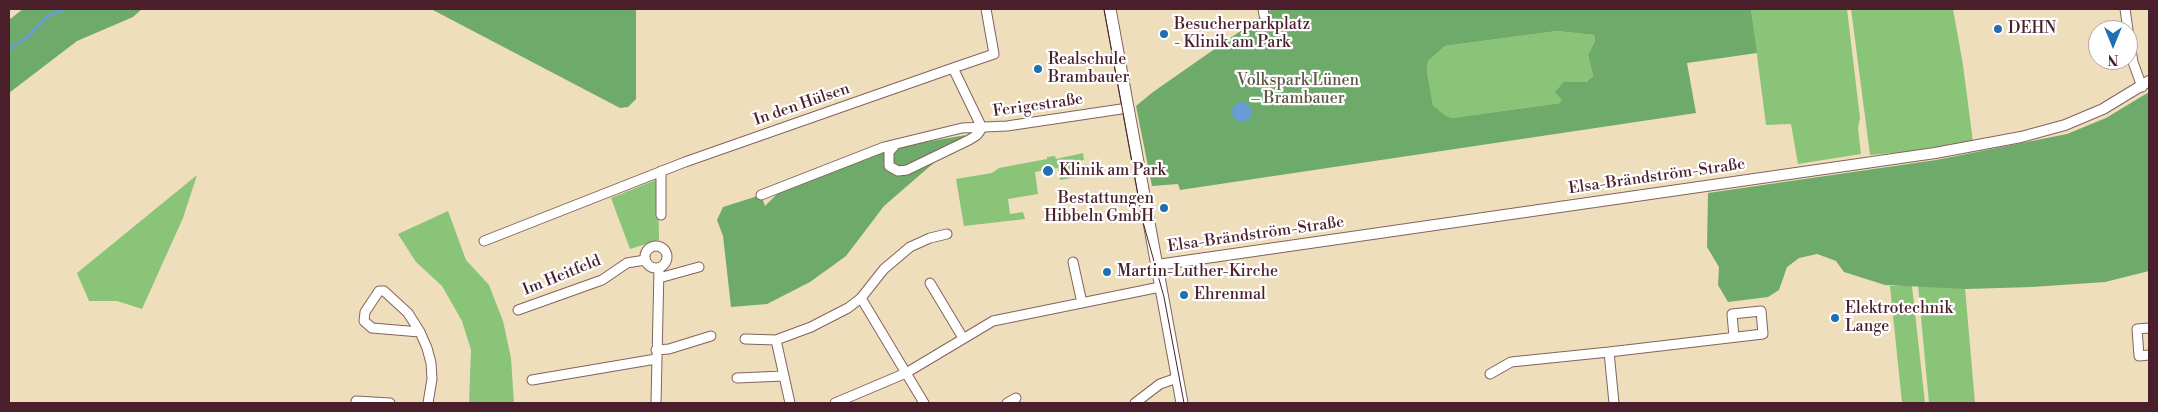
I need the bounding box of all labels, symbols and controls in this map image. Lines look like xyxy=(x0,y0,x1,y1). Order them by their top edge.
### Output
place label: Besucherparkplatz - Klinik am Park xyxy=(1174,15,1310,53)
place label: DEHN xyxy=(2008,19,2056,39)
north arrow xyxy=(2088,20,2138,70)
marker: DEHN xyxy=(1992,23,2004,35)
marker: Besucherparkplatz - Klinik am Park xyxy=(1158,28,1170,40)
place label: Realschule Brambauer xyxy=(1048,50,1130,88)
text: N xyxy=(2107,50,2119,68)
marker: Realschule Brambauer xyxy=(1032,63,1044,75)
park label: Volkspark Lünen – Brambauer xyxy=(1237,71,1359,109)
street label: In den Hülsen xyxy=(752,80,852,130)
street label: Ferigestraße xyxy=(992,90,1084,122)
street label: Elsa-Brändström-Straße xyxy=(1567,155,1747,199)
place label: Klinik am Park xyxy=(1059,161,1166,181)
marker: Klinik am Park xyxy=(1041,164,1055,178)
place label: Bestattungen Hibbeln GmbH xyxy=(1044,189,1154,227)
marker: Bestattungen Hibbeln GmbH xyxy=(1158,202,1170,214)
street label: Elsa-Brändström-Straße xyxy=(1166,213,1346,257)
street label: Im Heitfeld xyxy=(520,252,604,300)
place label: Martin-Luther-Kirche xyxy=(1117,262,1278,282)
marker: Martin-Luther-Kirche xyxy=(1101,266,1113,278)
place label: Ehrenmal xyxy=(1194,285,1266,305)
marker: Ehrenmal xyxy=(1178,289,1190,301)
place label: Elektrotechnik Lange xyxy=(1845,299,1953,337)
marker: Elektrotechnik Lange xyxy=(1829,312,1841,324)

